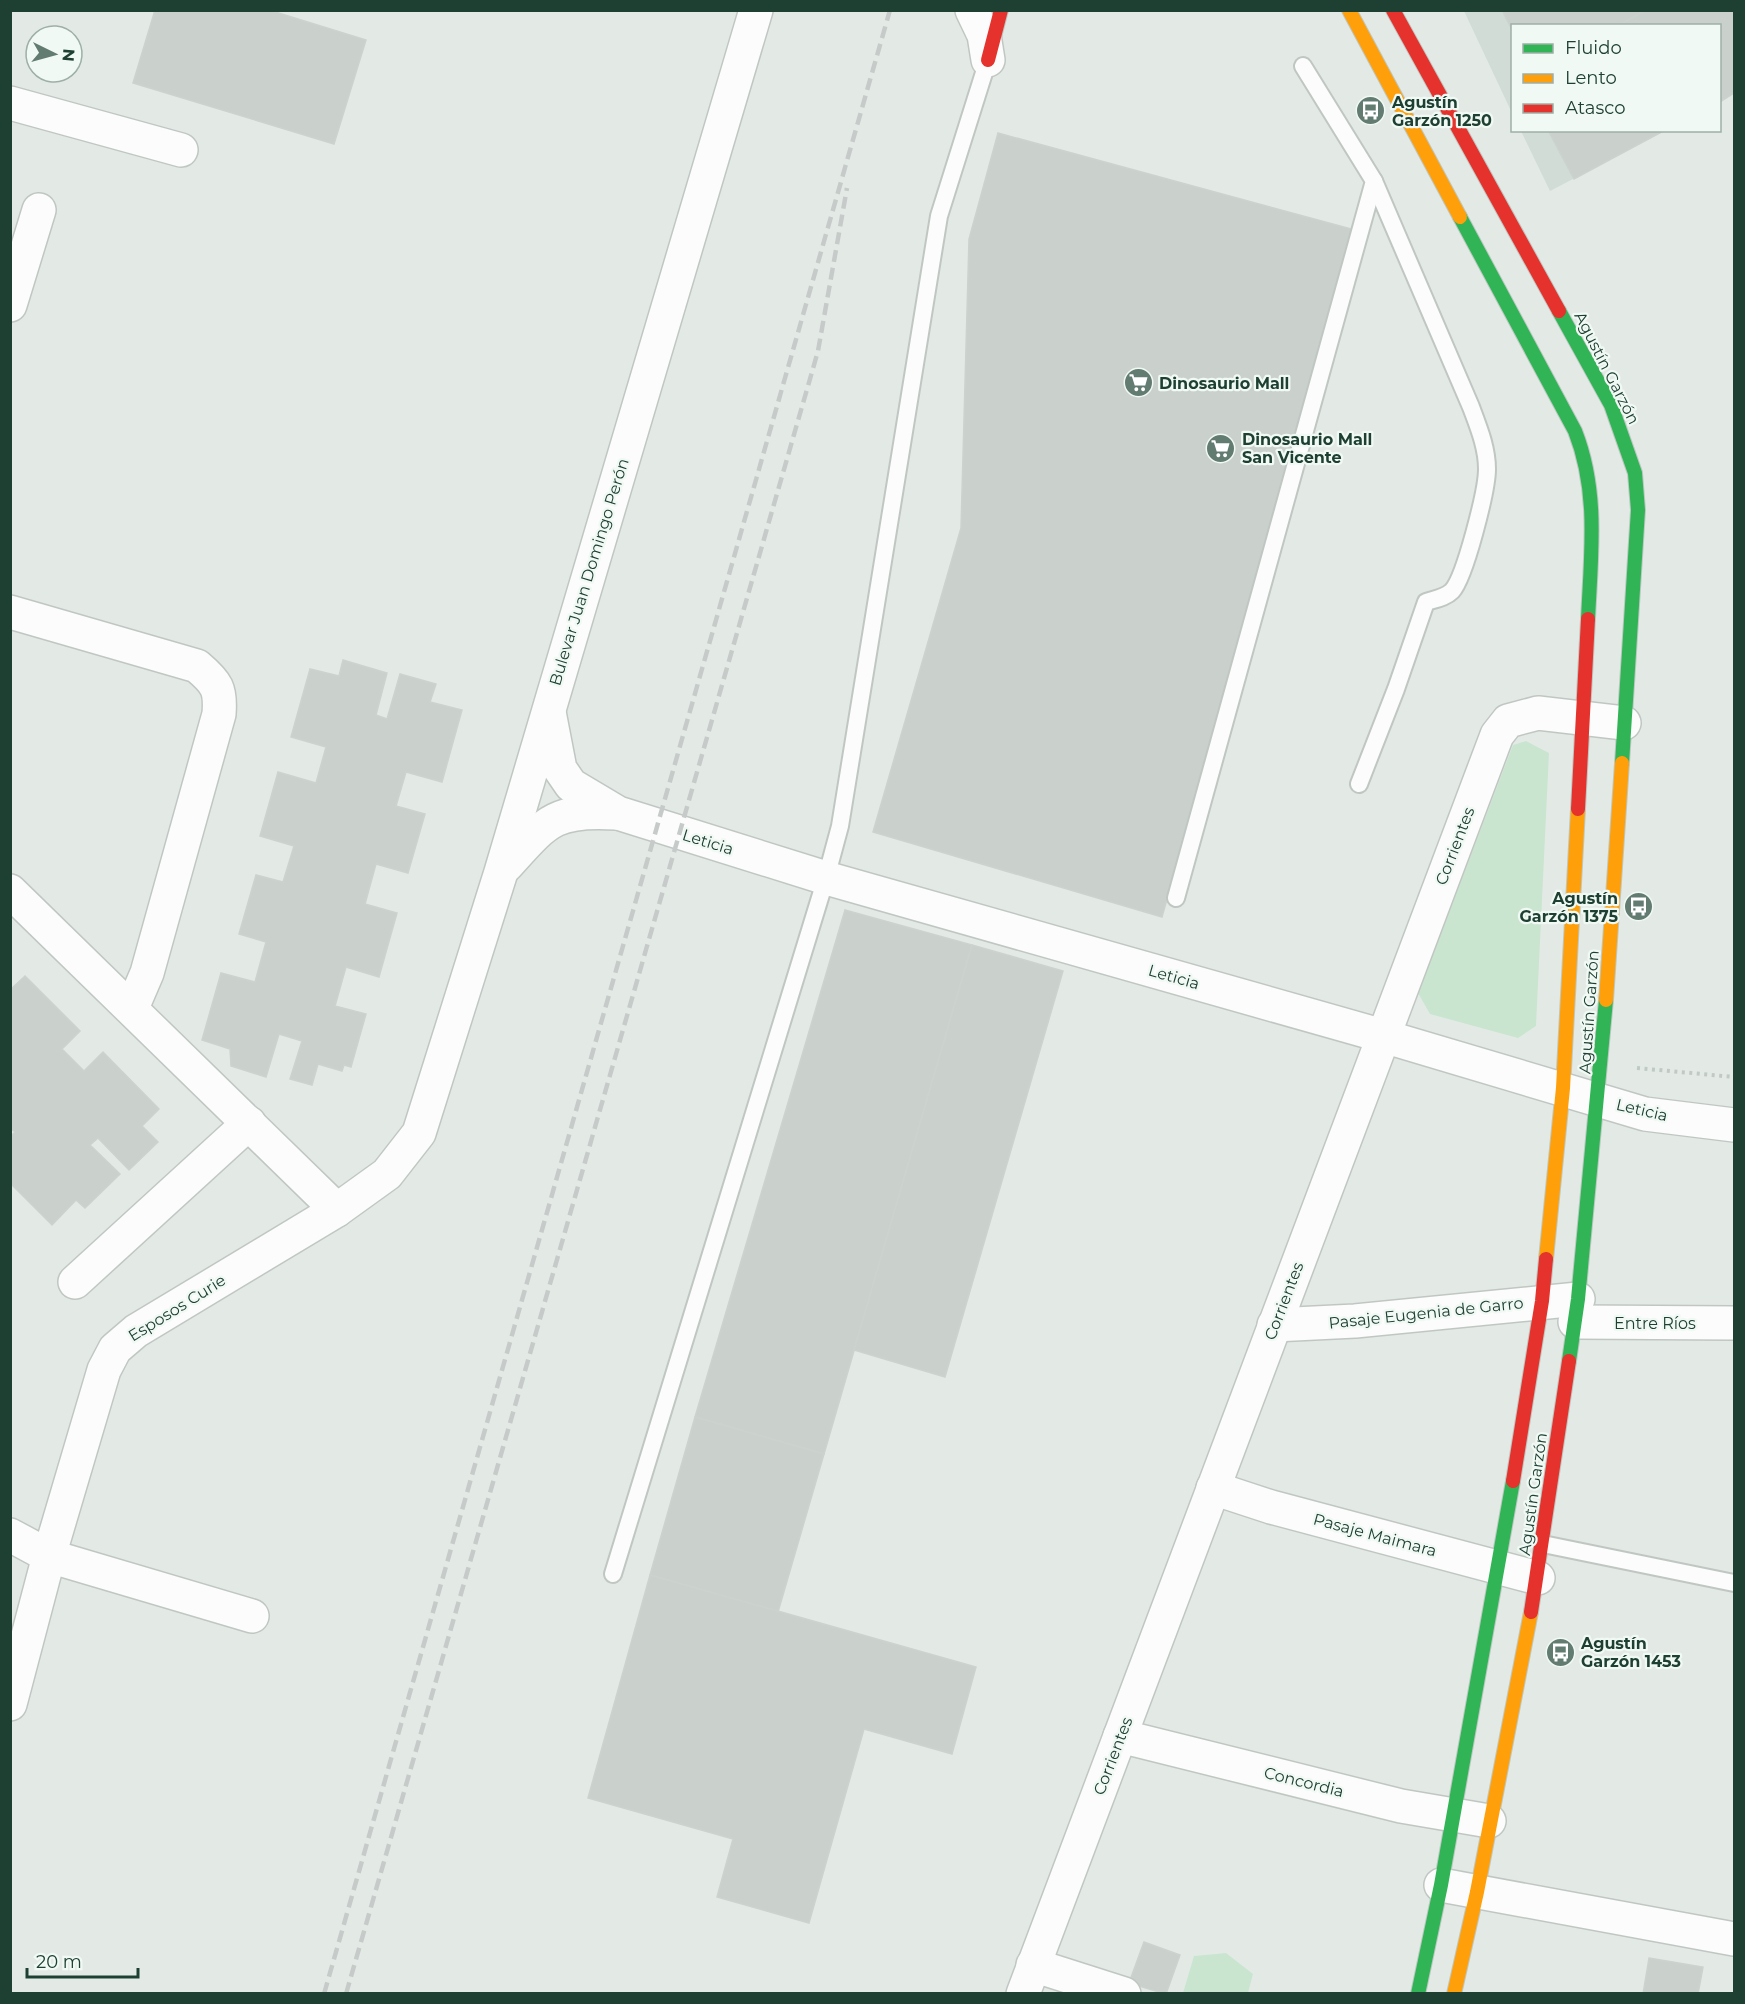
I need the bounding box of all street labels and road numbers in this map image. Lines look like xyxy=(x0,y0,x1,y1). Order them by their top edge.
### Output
street label: Agustín Garzón xyxy=(1570,309,1644,427)
street label: Bulevar Juan Domingo Perón xyxy=(545,456,633,688)
street label: Corrientes xyxy=(1431,804,1479,888)
street label: Leticia xyxy=(680,825,736,859)
street label: Agustín Garzón xyxy=(1575,950,1603,1074)
street label: Leticia xyxy=(1146,961,1202,993)
street label: Leticia xyxy=(1614,1095,1670,1125)
street label: Corrientes xyxy=(1260,1259,1308,1343)
street label: Esposos Curie xyxy=(125,1270,229,1346)
street label: Pasaje Eugenia de Garro xyxy=(1328,1293,1524,1333)
street label: Entre Ríos xyxy=(1614,1314,1696,1333)
street label: Agustín Garzón xyxy=(1515,1431,1551,1557)
street label: Pasaje Maimara xyxy=(1311,1509,1439,1561)
street label: Corrientes xyxy=(1089,1714,1137,1798)
street label: Concordia xyxy=(1262,1763,1346,1801)

